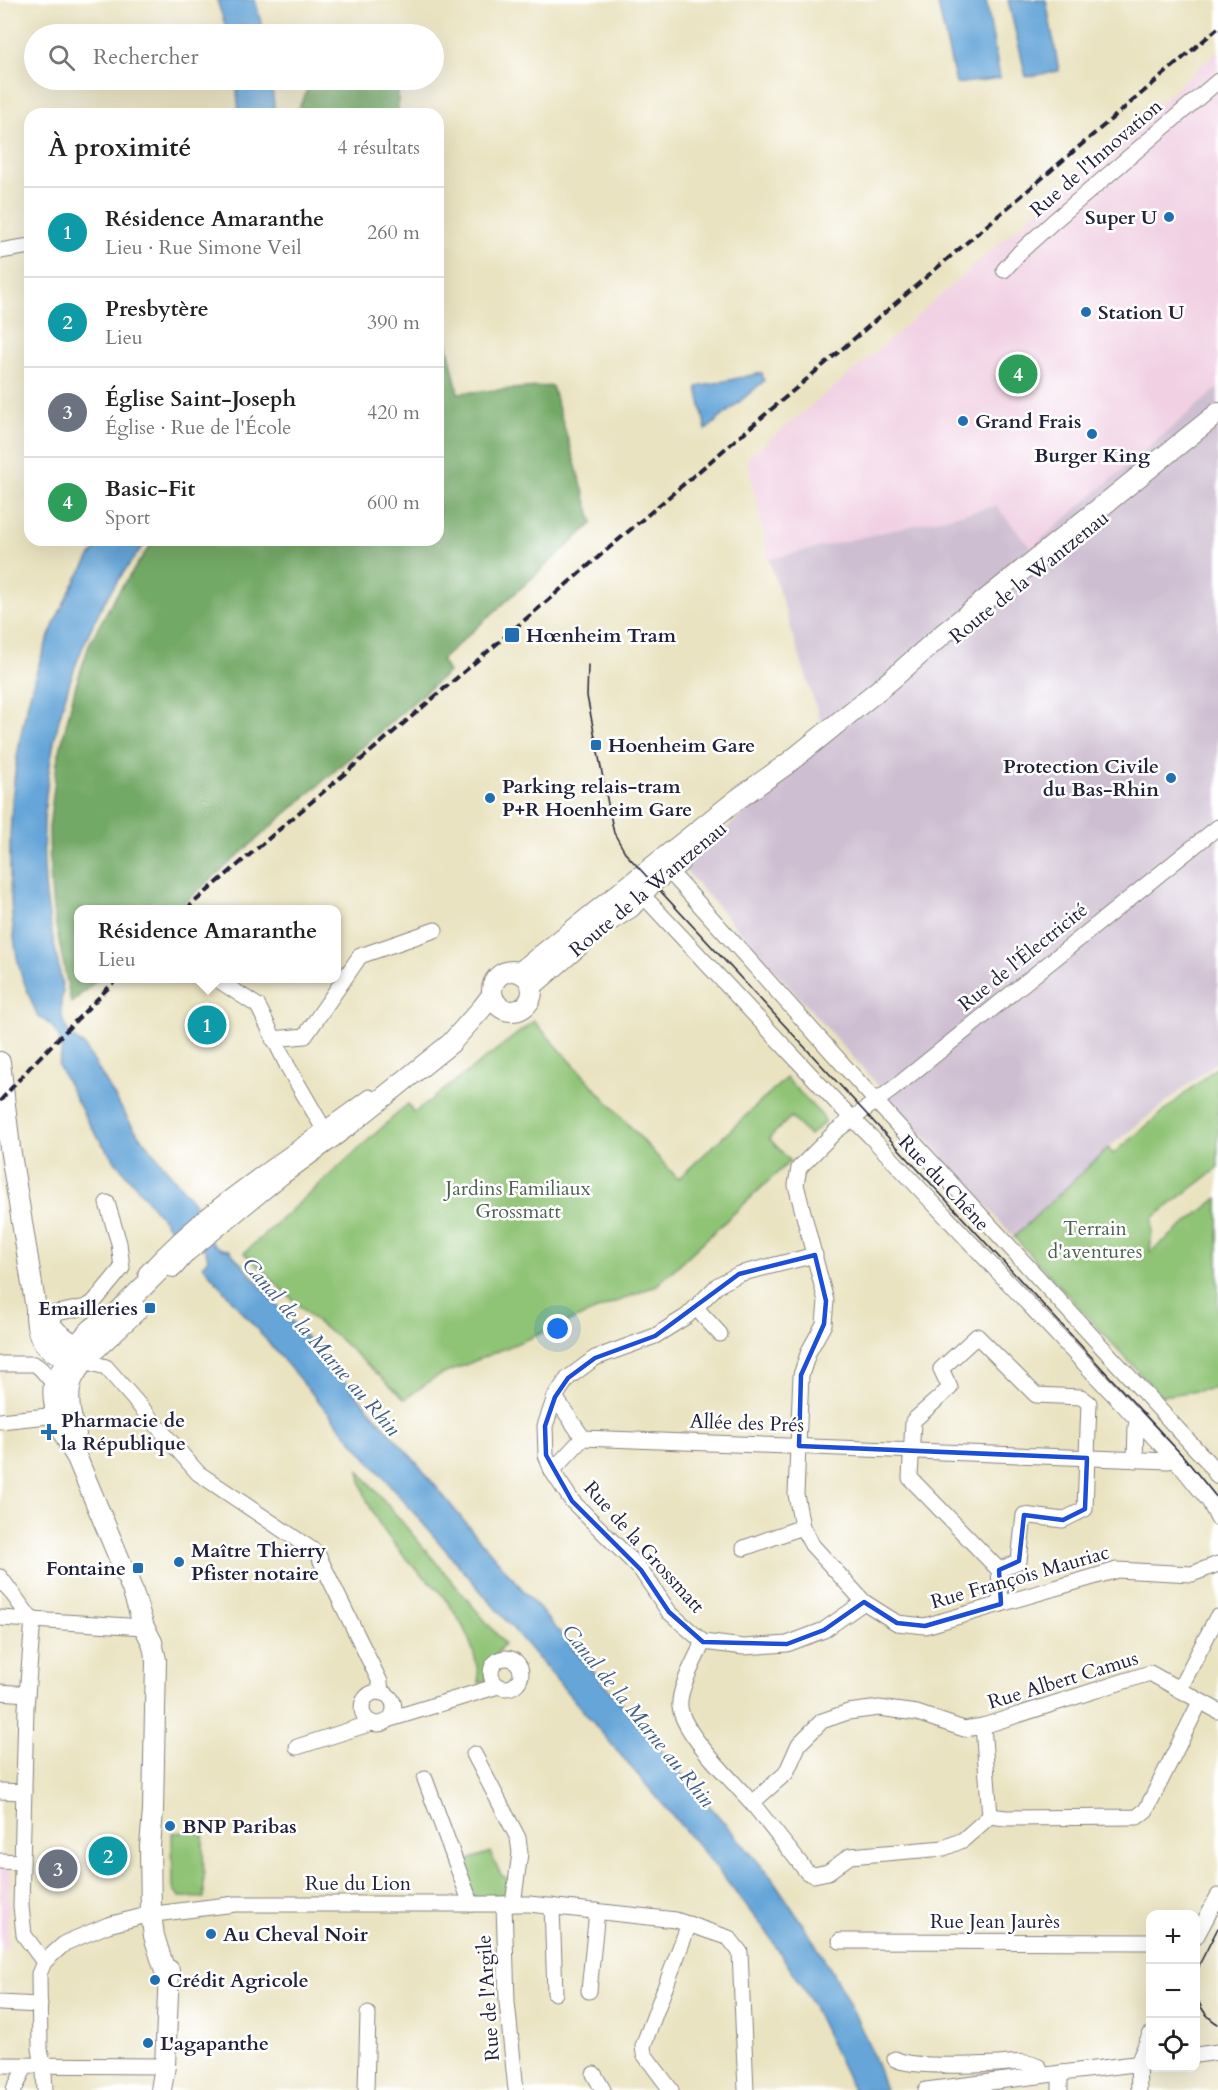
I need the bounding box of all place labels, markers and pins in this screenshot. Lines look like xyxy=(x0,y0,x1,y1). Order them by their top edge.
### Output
place label: Super U xyxy=(1085,204,1158,231)
marker: Super U xyxy=(1162,210,1176,224)
place label: Station U xyxy=(1098,299,1185,326)
marker: Station U xyxy=(1079,305,1093,319)
pin: 4 xyxy=(998,352,1038,397)
place label: Grand Frais xyxy=(975,408,1081,435)
marker: Grand Frais xyxy=(956,414,970,428)
marker: Burger King xyxy=(1085,427,1099,441)
place label: Burger King xyxy=(1034,442,1150,469)
place label: Hœnheim Tram xyxy=(526,622,677,649)
marker: Hœnheim Tram xyxy=(503,626,521,644)
place label: Hoenheim Gare xyxy=(608,732,755,759)
marker: Hoenheim Gare xyxy=(589,738,603,752)
place label: Protection Civile du Bas-Rhin xyxy=(1003,753,1159,803)
marker: Protection Civile du Bas-Rhin xyxy=(1164,771,1178,785)
place label: Parking relais-tram P+R Hoenheim Gare xyxy=(502,773,692,823)
marker: Parking relais-tram P+R Hoenheim Gare xyxy=(483,791,497,805)
pin: 1 xyxy=(188,1002,226,1048)
place label: Emailleries xyxy=(38,1295,138,1322)
marker: Emailleries xyxy=(143,1301,157,1315)
place label: Pharmacie de la République xyxy=(61,1407,186,1457)
marker: Pharmacie de la République xyxy=(42,1425,56,1439)
place label: Maître Thierry Pfister notaire xyxy=(191,1537,327,1587)
place label: Fontaine xyxy=(46,1555,126,1582)
marker: Maître Thierry Pfister notaire xyxy=(172,1555,186,1569)
marker: Fontaine xyxy=(131,1561,145,1575)
place label: BNP Paribas xyxy=(182,1813,297,1840)
marker: BNP Paribas xyxy=(163,1819,177,1833)
pin: 2 xyxy=(88,1834,128,1878)
pin: 3 xyxy=(38,1846,78,1892)
place label: Au Cheval Noir xyxy=(223,1921,369,1948)
marker: Au Cheval Noir xyxy=(204,1927,218,1941)
place label: Crédit Agricole xyxy=(167,1967,309,1994)
marker: Crédit Agricole xyxy=(148,1973,162,1987)
place label: L'agapanthe xyxy=(160,2030,269,2057)
marker: L'agapanthe xyxy=(141,2036,155,2050)

